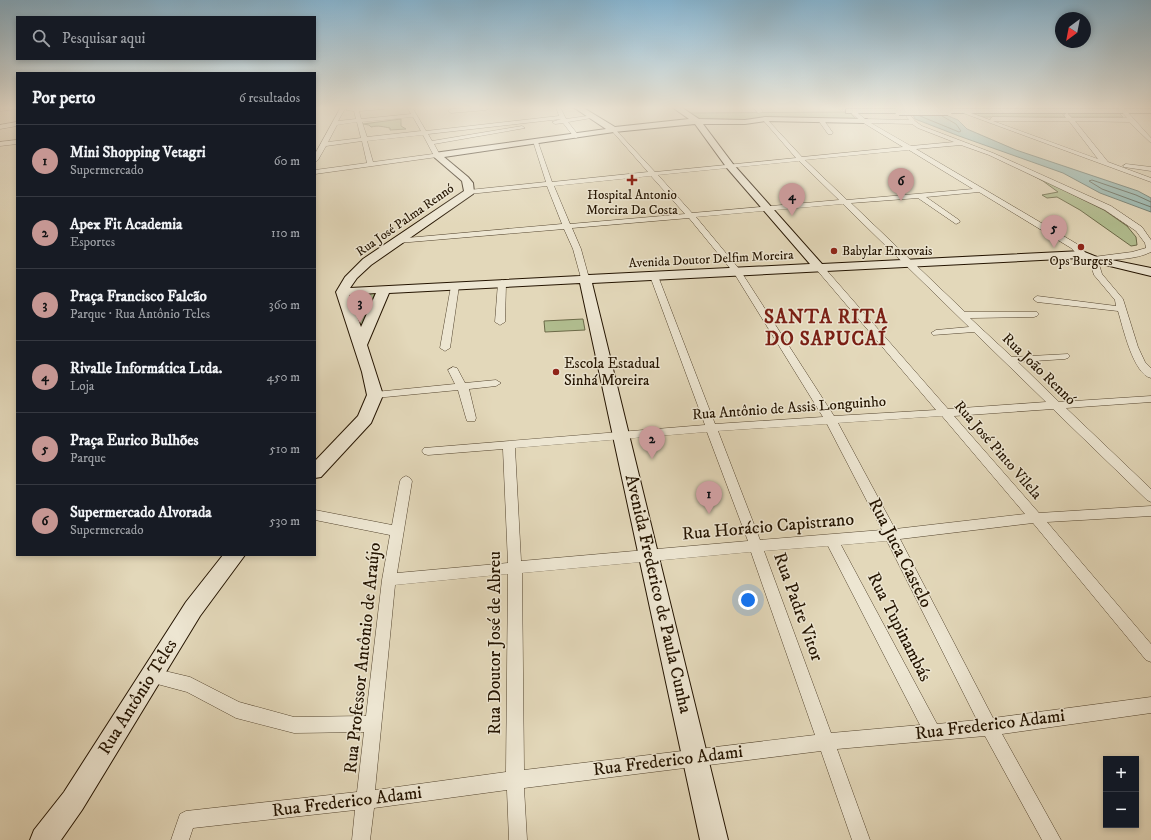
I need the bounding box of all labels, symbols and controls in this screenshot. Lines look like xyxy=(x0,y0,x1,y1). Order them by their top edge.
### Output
north arrow xyxy=(1055,12,1091,48)
search box xyxy=(16,16,316,60)
icon: search xyxy=(30,27,52,49)
text: Pesquisar aqui xyxy=(62,29,145,48)
text: Por perto xyxy=(32,87,95,109)
text: 6 resultados xyxy=(239,90,300,106)
text: Mini Shopping Vetagri xyxy=(70,143,206,162)
text: 1 xyxy=(43,153,47,169)
text: 60 m xyxy=(274,153,300,169)
text: Supermercado xyxy=(70,162,144,178)
pin: 6 xyxy=(888,168,914,201)
marker: Hospital Antonio Moreira Da Costa xyxy=(626,174,638,186)
street label: Rua José Palma Rennó xyxy=(353,180,457,260)
pin: 4 xyxy=(779,183,805,216)
place label: Hospital Antonio Moreira Da Costa xyxy=(586,187,678,218)
text: Apex Fit Academia xyxy=(70,215,183,234)
pin: 5 xyxy=(1041,215,1067,248)
text: 2 xyxy=(42,225,48,241)
text: 110 m xyxy=(271,225,300,241)
text: Esportes xyxy=(70,234,115,250)
marker: Ops Burgers xyxy=(1076,242,1086,252)
place label: Babylar Enxovais xyxy=(842,243,932,259)
marker: Babylar Enxovais xyxy=(829,246,839,256)
street label: Avenida Doutor Delfim Moreira xyxy=(628,247,794,271)
place label: Ops Burgers xyxy=(1049,253,1113,269)
text: Praça Francisco Falcão xyxy=(70,287,207,306)
pin: 3 xyxy=(347,290,373,323)
text: 3 xyxy=(43,297,47,313)
text: 360 m xyxy=(269,297,300,313)
text: Parque · Rua Antônio Teles xyxy=(70,306,210,322)
district label: SANTA RITA DO SAPUCAÍ xyxy=(764,306,888,351)
street label: Rua João Rennó xyxy=(998,329,1080,409)
place label: Escola Estadual Sinhá Moreira xyxy=(564,354,660,390)
text: Rivalle Informática Ltda. xyxy=(70,359,222,378)
marker: Escola Estadual Sinhá Moreira xyxy=(551,367,561,377)
text: 4 xyxy=(41,369,49,385)
text: 450 m xyxy=(267,369,300,385)
text: Loja xyxy=(70,378,94,394)
street label: Rua Antônio de Assis Longuinho xyxy=(691,392,887,424)
street label: Rua José Pinto Vilela xyxy=(950,397,1046,504)
pin: 2 xyxy=(639,426,665,459)
text: Praça Eurico Bulhões xyxy=(70,431,199,450)
text: 5 xyxy=(42,441,48,457)
text: 510 m xyxy=(269,441,300,457)
text: Parque xyxy=(70,450,106,466)
street label: Avenida Frederico de Paula Cunha xyxy=(620,472,696,716)
pin: 1 xyxy=(696,481,722,514)
street label: Rua Juca Castelo xyxy=(863,495,937,612)
text: Supermercado Alvorada xyxy=(70,503,212,522)
street label: Rua Horácio Capistrano xyxy=(681,509,855,545)
text: 6 xyxy=(42,513,48,529)
text: 530 m xyxy=(269,513,300,529)
text: Supermercado xyxy=(70,522,144,538)
street label: Rua Professor Antônio de Araújo xyxy=(340,541,386,775)
street label: Rua Padre Vitor xyxy=(768,550,828,665)
street label: Rua Doutor José de Abreu xyxy=(484,551,506,735)
street label: Rua Tupinambás xyxy=(862,569,936,685)
your location xyxy=(738,590,758,610)
street label: Rua Antônio Teles xyxy=(94,635,182,759)
street label: Rua Frederico Adami xyxy=(914,705,1066,745)
street label: Rua Frederico Adami xyxy=(592,741,744,781)
map controls xyxy=(1103,756,1139,828)
button: + xyxy=(1103,756,1139,792)
street label: Rua Frederico Adami xyxy=(271,782,423,822)
button: − xyxy=(1103,792,1139,828)

